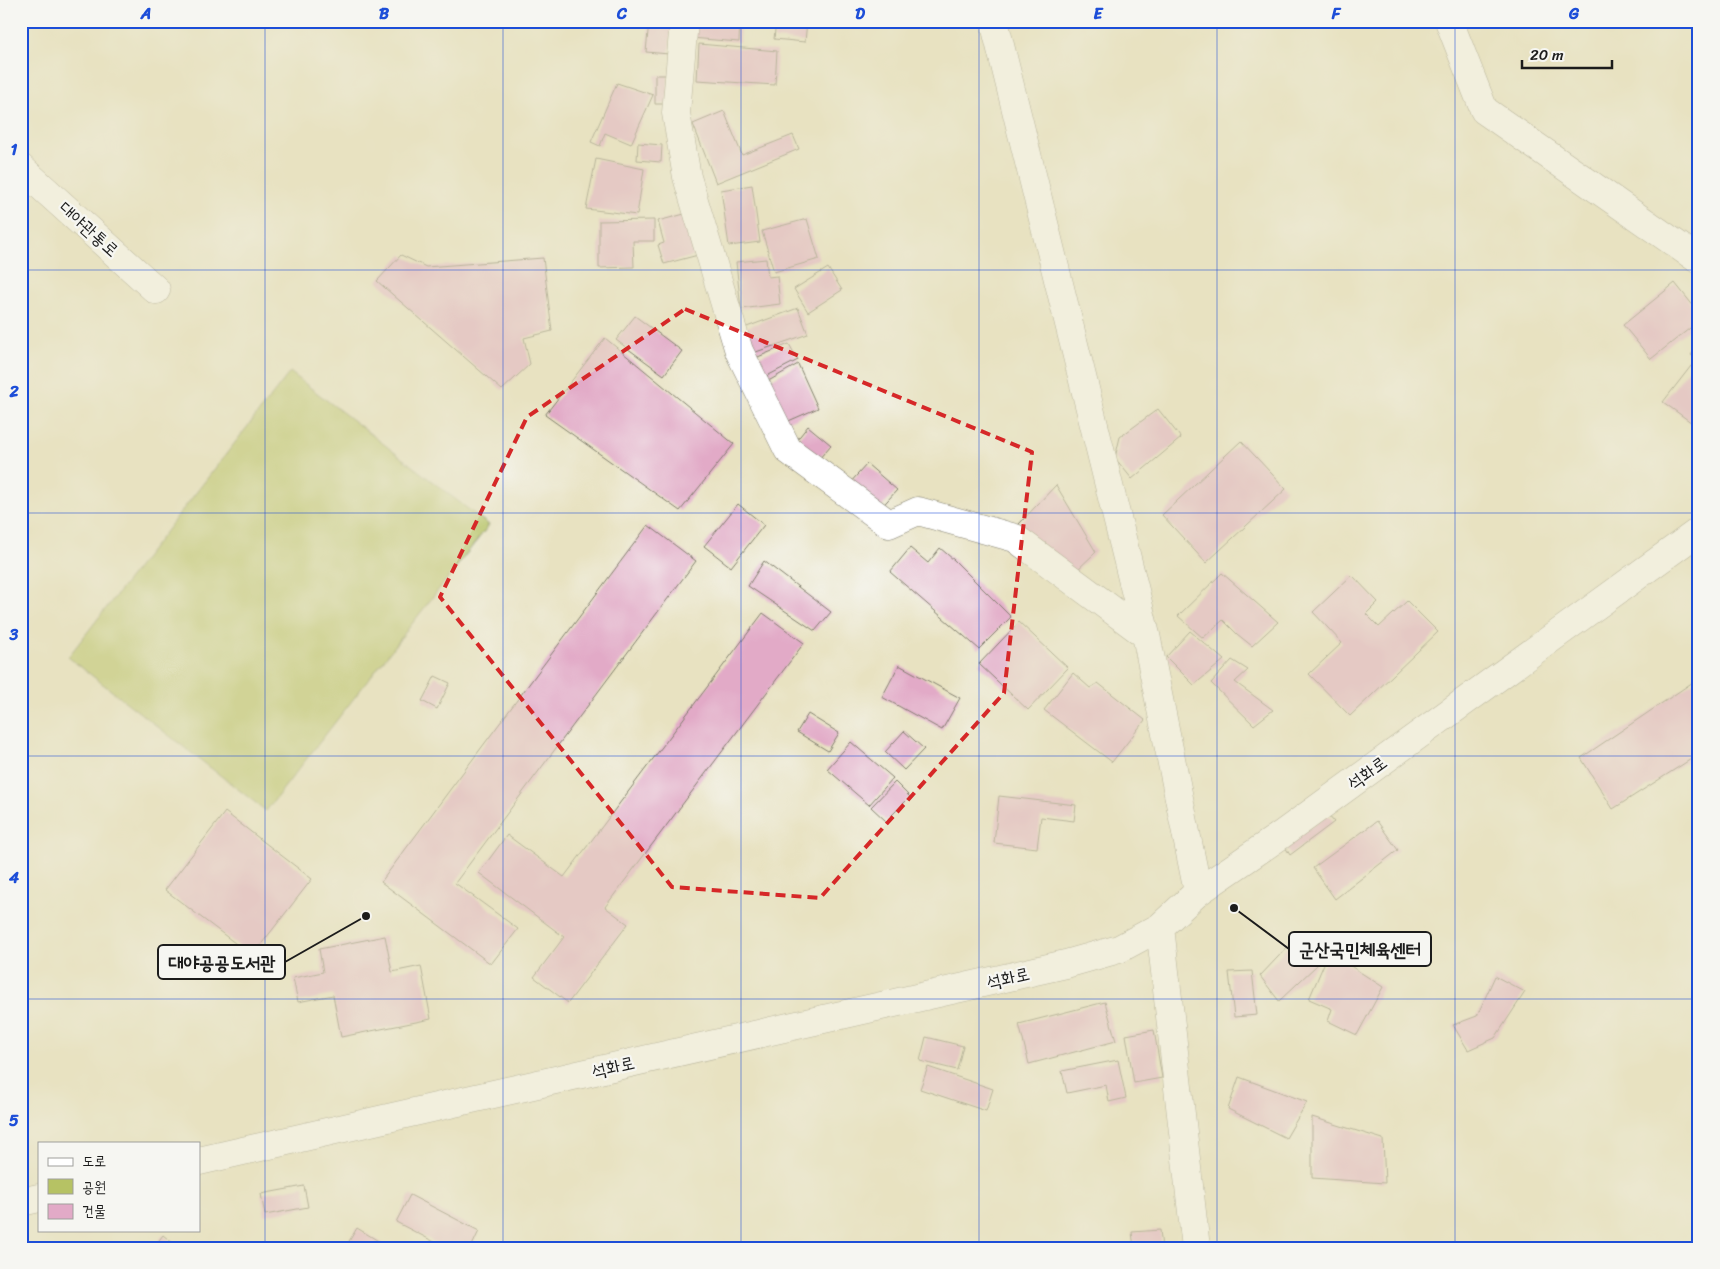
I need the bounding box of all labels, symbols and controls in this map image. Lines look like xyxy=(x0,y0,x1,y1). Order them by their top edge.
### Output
text: A xyxy=(140,0,151,28)
text: B xyxy=(379,0,390,28)
text: C xyxy=(616,0,628,28)
text: D xyxy=(855,0,865,28)
text: E xyxy=(1094,0,1104,28)
text: F xyxy=(1331,0,1342,28)
text: G xyxy=(1568,0,1580,28)
scale bar xyxy=(1522,38,1612,70)
text: 20 m xyxy=(1530,42,1564,68)
text: 1 xyxy=(11,135,18,164)
street label: 대야관통로 xyxy=(51,193,127,265)
text: 2 xyxy=(8,377,19,406)
text: 3 xyxy=(9,620,19,649)
street label: 석화로 xyxy=(1340,747,1394,799)
text: 4 xyxy=(8,863,19,892)
callout: 군산국민체육센터 xyxy=(1289,932,1431,966)
text: 군산국민체육센터 xyxy=(1299,933,1421,966)
callout: 대야공공도서관 xyxy=(158,945,285,979)
text: 대야공공도서관 xyxy=(168,946,276,979)
street label: 석화로 xyxy=(983,958,1033,998)
street label: 석화로 xyxy=(588,1047,638,1087)
text: 5 xyxy=(9,1106,19,1135)
legend xyxy=(38,1142,200,1232)
text: 도로 xyxy=(82,1148,106,1174)
text: 공원 xyxy=(82,1174,106,1200)
text: 건물 xyxy=(82,1198,106,1224)

